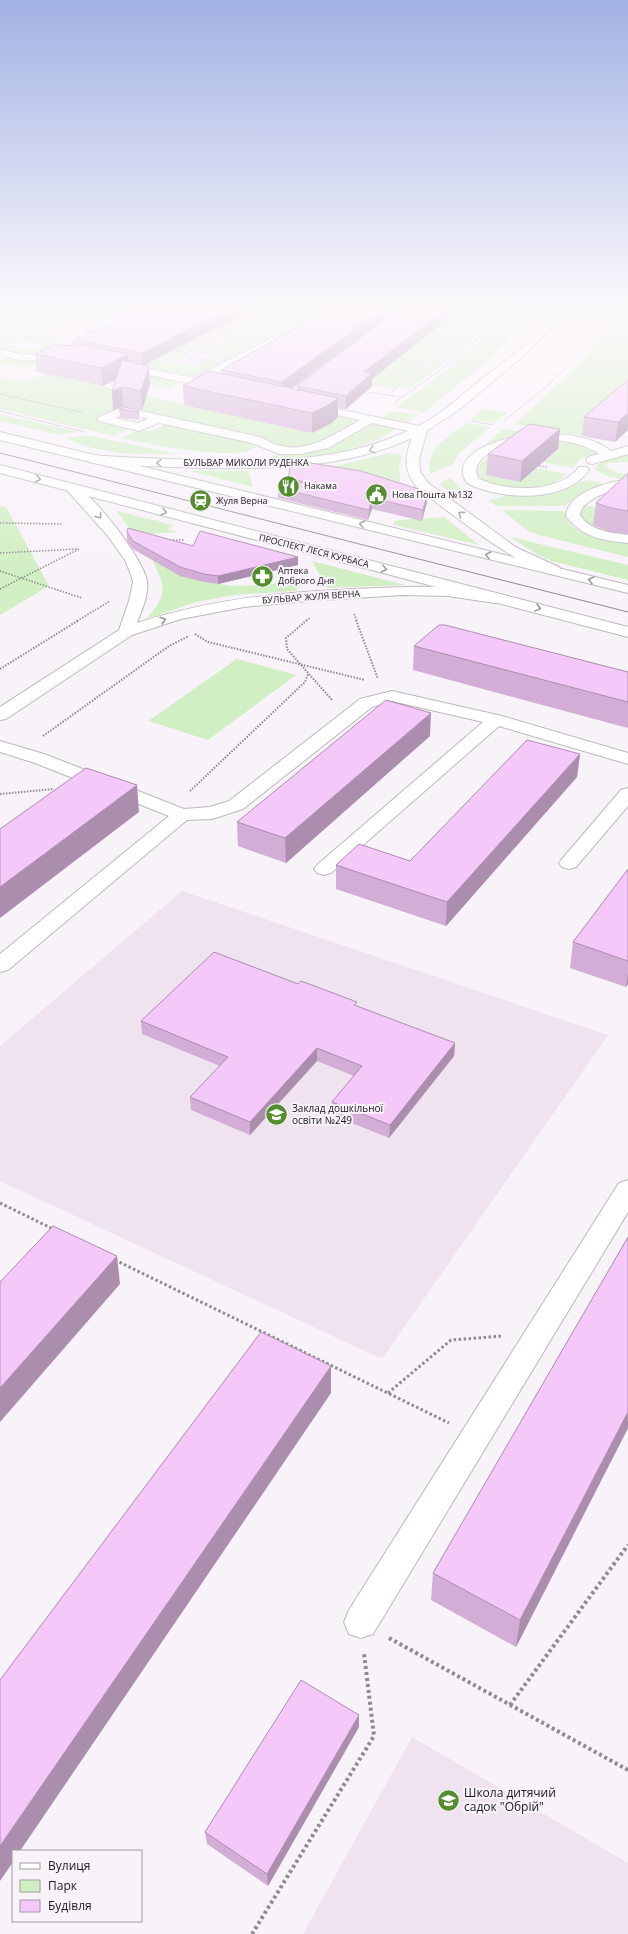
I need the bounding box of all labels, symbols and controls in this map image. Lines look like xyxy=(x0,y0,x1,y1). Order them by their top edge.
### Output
one-way arrow xyxy=(368,445,375,453)
street label: БУЛЬВАР МИКОЛИ РУДЕНКА xyxy=(183,456,309,469)
one-way arrow xyxy=(156,459,162,467)
restaurant icon: Накама xyxy=(275,473,301,499)
one-way arrow xyxy=(34,474,41,483)
place label: Накама xyxy=(304,479,337,492)
public building icon: Нова Пошта №132 xyxy=(363,482,389,508)
station icon: Жуля Верна xyxy=(188,488,214,514)
place label: Нова Пошта №132 xyxy=(392,488,473,501)
place label: Жуля Верна xyxy=(216,494,268,507)
one-way arrow xyxy=(160,507,167,515)
one-way arrow xyxy=(94,512,101,519)
one-way arrow xyxy=(458,512,465,519)
one-way arrow xyxy=(359,521,365,529)
street label: ПРОСПЕКТ ЛЕСЯ КУРБАСА xyxy=(258,531,371,571)
one-way arrow xyxy=(485,551,492,559)
pharmacy icon: Аптека Доброго Дня xyxy=(249,563,275,589)
place label: Аптека Доброго Дня xyxy=(278,564,334,587)
one-way arrow xyxy=(381,564,388,572)
one-way arrow xyxy=(588,576,594,584)
street label: БУЛЬВАР ЖУЛЯ ВЕРНА xyxy=(261,587,361,606)
one-way arrow xyxy=(534,604,541,612)
one-way arrow xyxy=(159,616,166,625)
school or university icon: Заклад дошкільної освіти №249 xyxy=(264,1101,290,1127)
place label: Заклад дошкільної освіти №249 xyxy=(292,1101,383,1127)
place label: Школа дитячий садок "Обрій" xyxy=(464,1784,556,1815)
school or university icon: Школа дитячий садок "Обрій" xyxy=(436,1787,462,1813)
legend xyxy=(12,1850,142,1922)
text: Вулиця xyxy=(48,1857,90,1874)
text: Парк xyxy=(48,1877,78,1894)
text: Будівля xyxy=(48,1897,92,1914)

